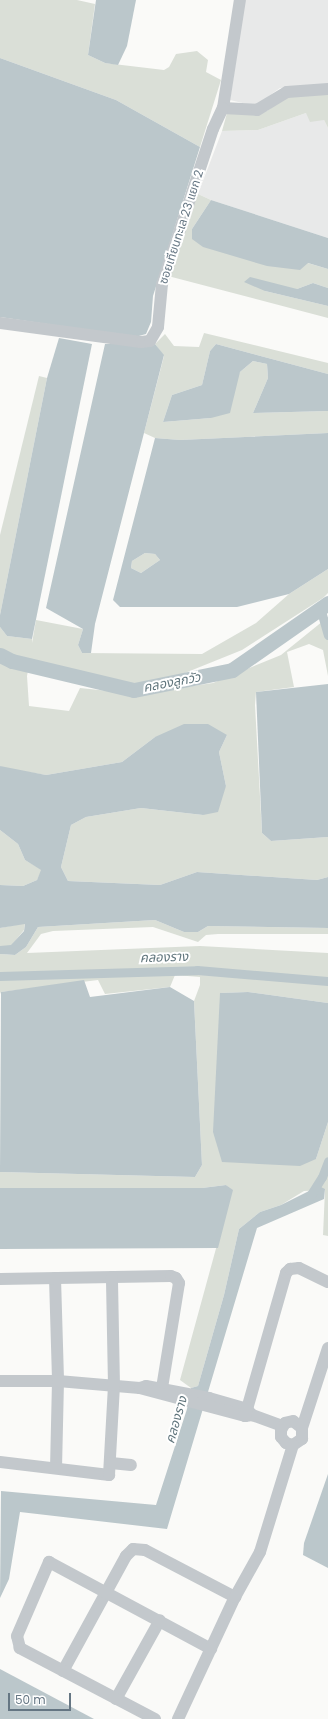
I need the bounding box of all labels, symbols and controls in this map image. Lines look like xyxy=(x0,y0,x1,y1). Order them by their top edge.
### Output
street label: ซอยเทียนทะเล 23 แยก 2 xyxy=(156,168,206,286)
water label: คลองลูกวัว xyxy=(142,670,202,696)
water label: คลองราง xyxy=(140,949,188,967)
water label: คลองราง xyxy=(163,1395,191,1445)
scale bar xyxy=(10,1685,73,1711)
text: 50 m xyxy=(15,1691,46,1708)

